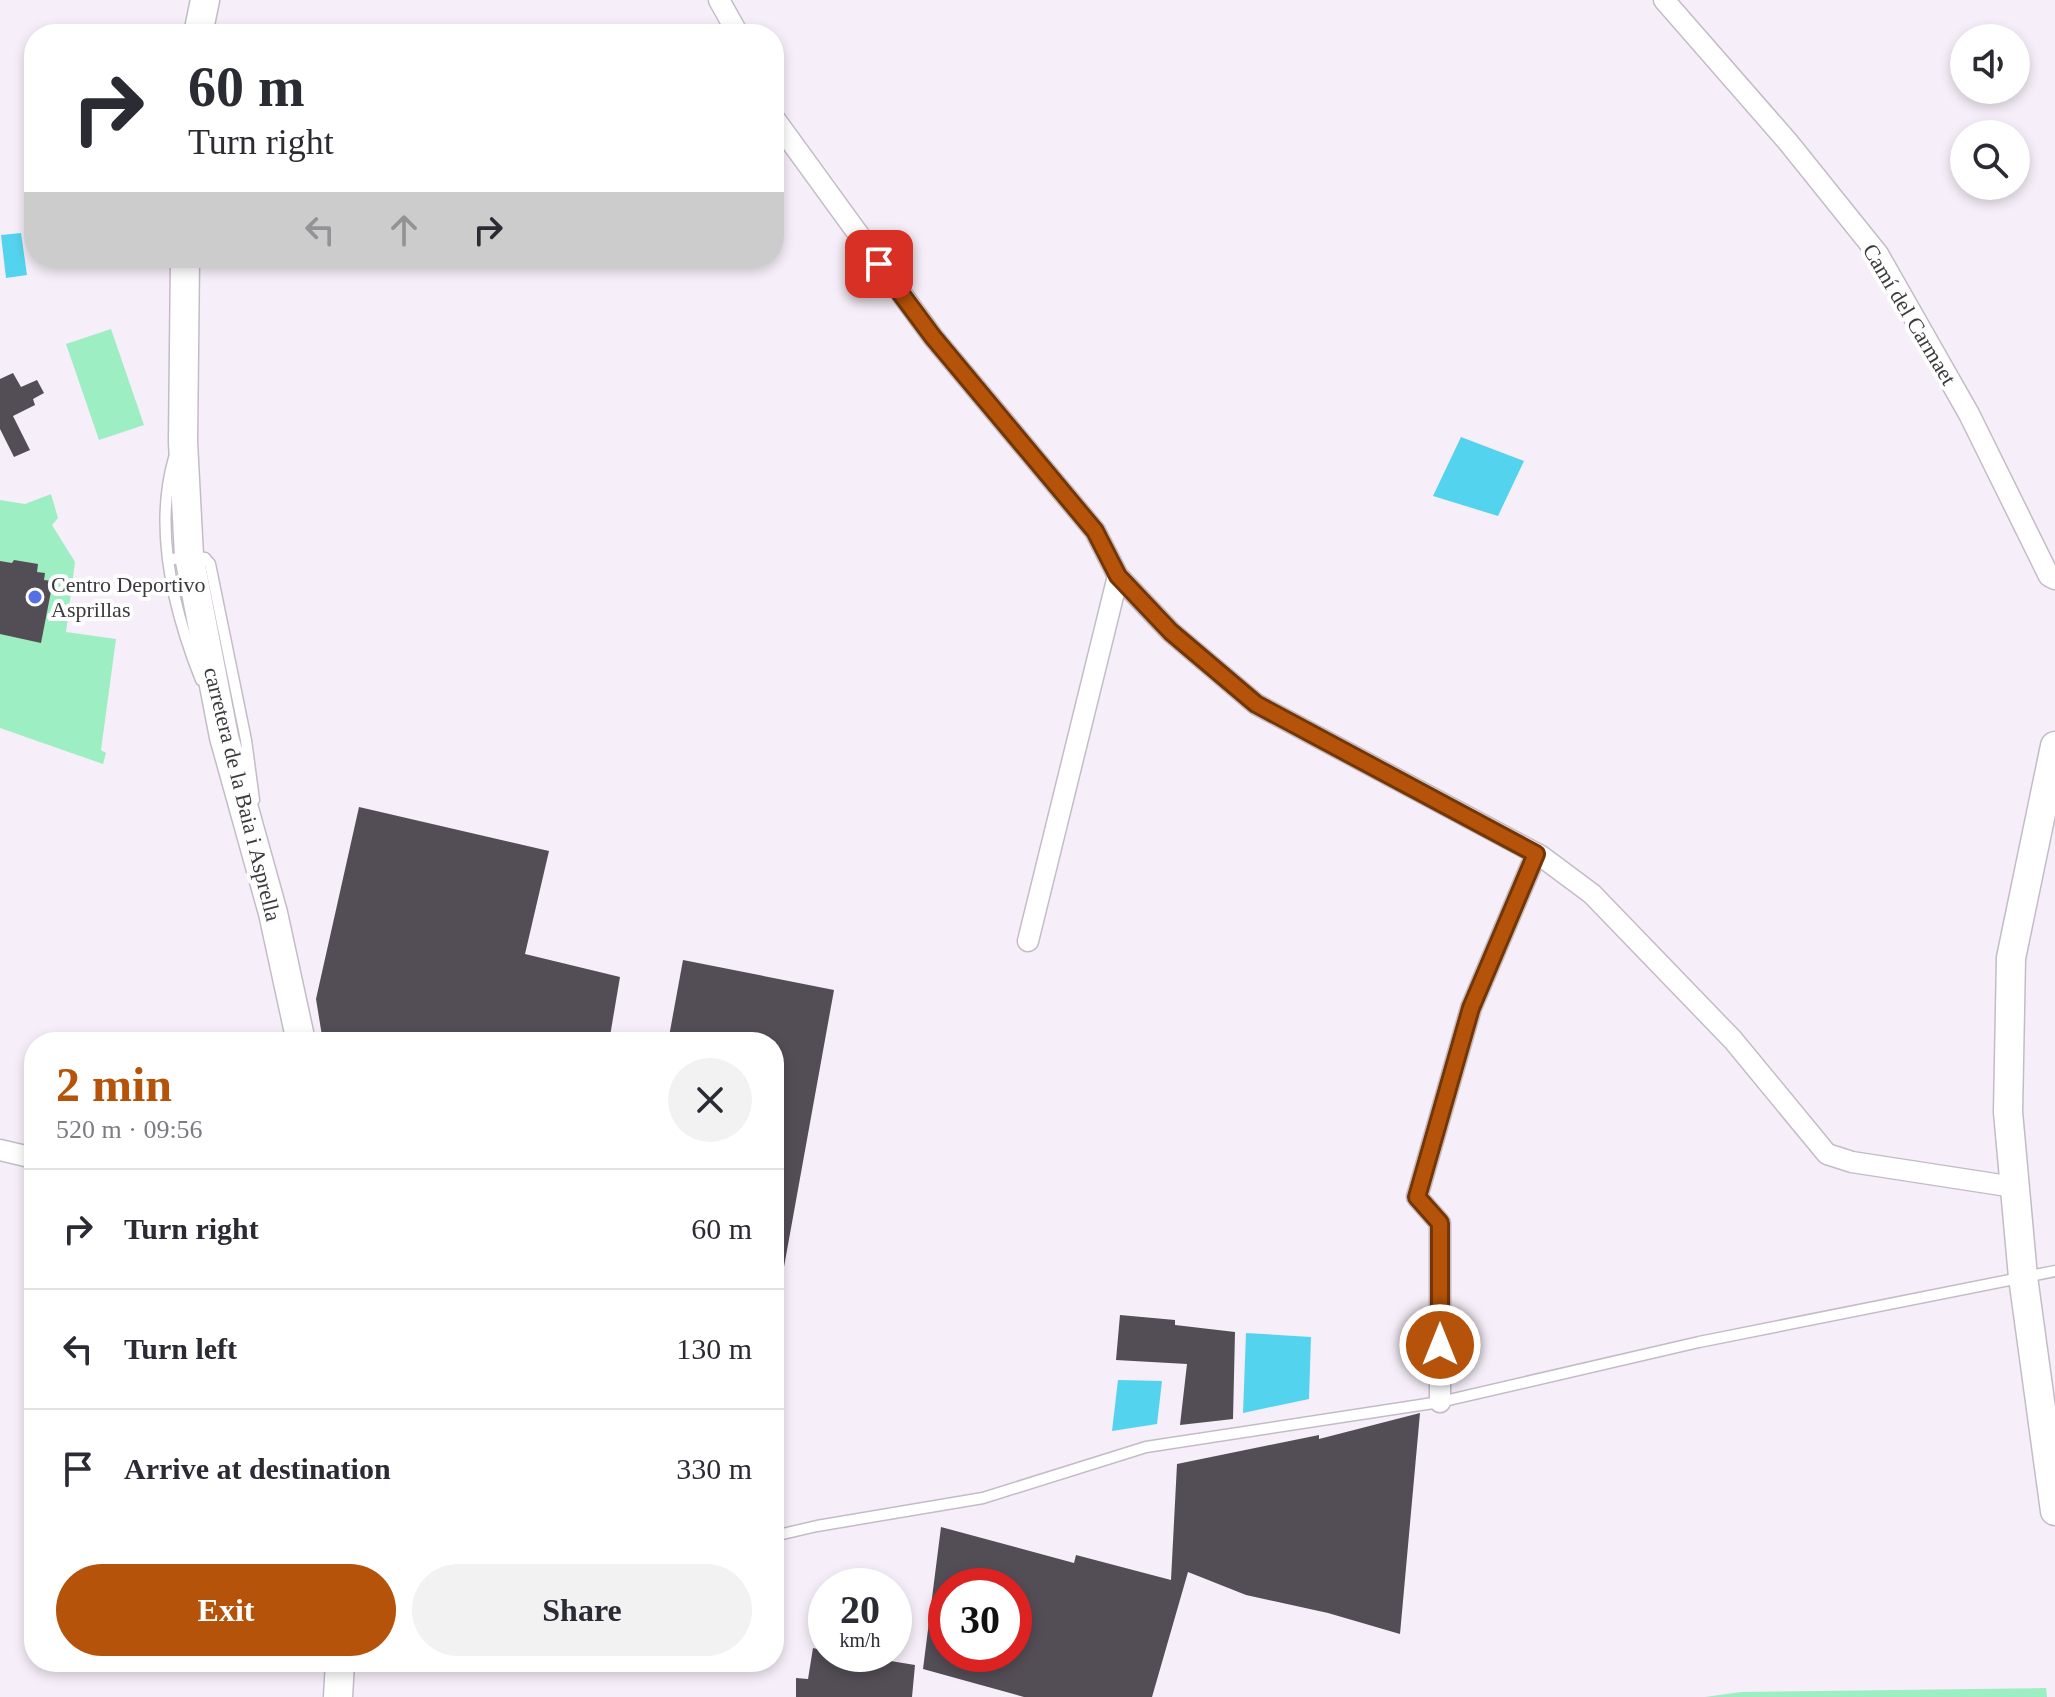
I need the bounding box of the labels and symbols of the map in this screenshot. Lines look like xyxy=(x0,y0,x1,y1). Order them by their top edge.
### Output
pin xyxy=(845,230,913,298)
street label: Camí del Carmaet xyxy=(1858,239,1962,389)
place label: Centro Deportivo Asprillas xyxy=(51,572,206,622)
marker: Centro Deportivo Asprillas xyxy=(26,588,44,606)
street label: carretera de la Baia i Asprella xyxy=(199,665,286,924)
position arrow xyxy=(1398,1303,1482,1387)
speed limit sign: 30 xyxy=(928,1568,1032,1672)

